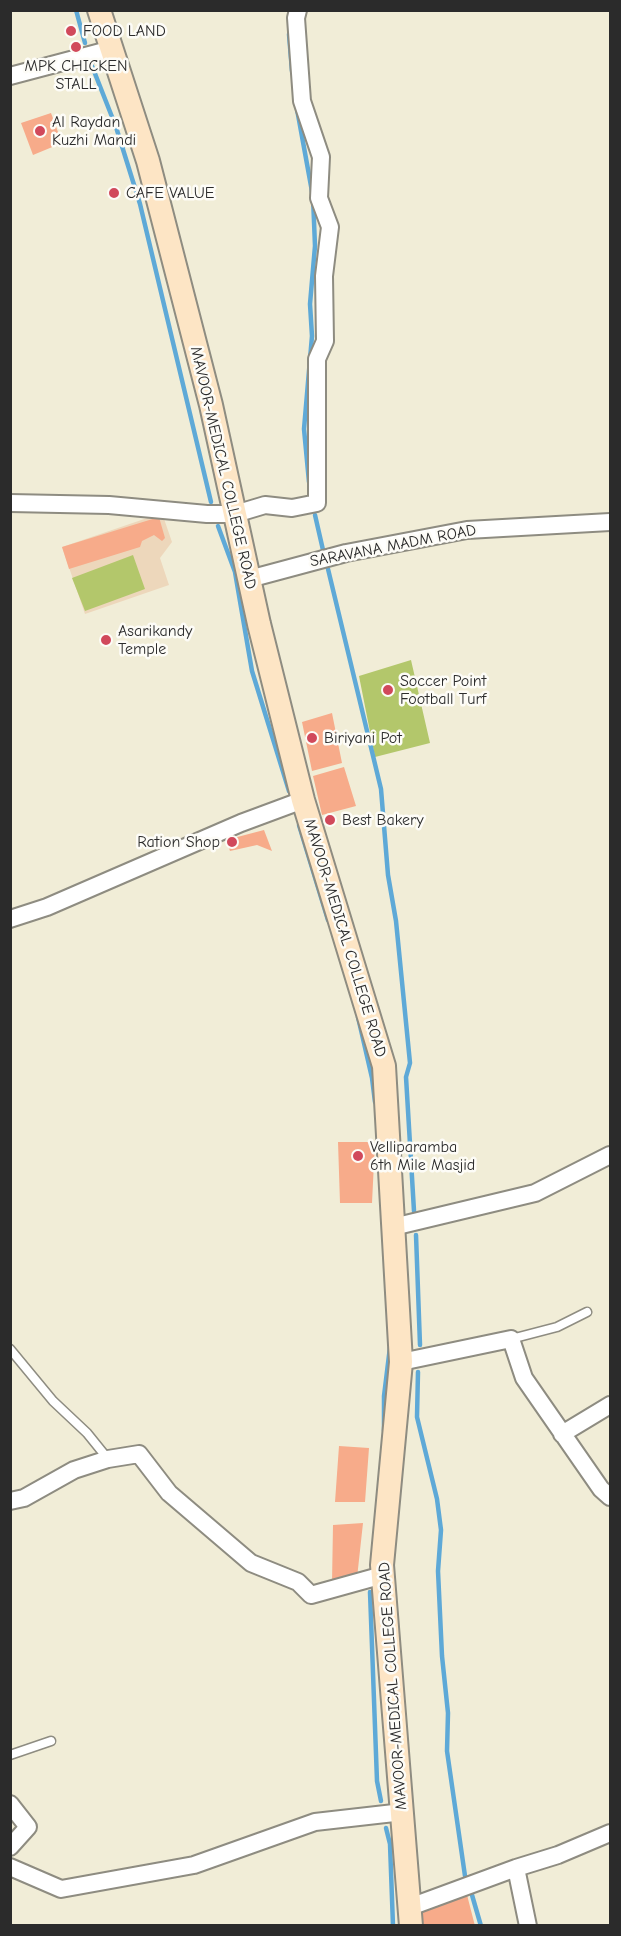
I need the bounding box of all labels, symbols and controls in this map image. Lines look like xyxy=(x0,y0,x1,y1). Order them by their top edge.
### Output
place label: FOOD LAND xyxy=(83,21,166,41)
marker: FOOD LAND xyxy=(64,24,78,38)
marker: MPK CHICKEN STALL xyxy=(69,40,83,54)
place label: MPK CHICKEN STALL xyxy=(25,56,127,94)
place label: Al Raydan Kuzhi Mandi xyxy=(52,112,136,150)
marker: Al Raydan Kuzhi Mandi xyxy=(33,124,47,138)
place label: CAFE VALUE xyxy=(126,183,214,203)
marker: CAFE VALUE xyxy=(107,186,121,200)
street label: MAVOOR-MEDICAL COLLEGE ROAD xyxy=(186,345,260,591)
street label: SARAVANA MADM ROAD xyxy=(308,520,478,572)
place label: Asarikandy Temple xyxy=(118,621,192,659)
marker: Asarikandy Temple xyxy=(99,633,113,647)
place label: Soccer Point Football Turf xyxy=(400,671,486,709)
marker: Soccer Point Football Turf xyxy=(381,683,395,697)
place label: Biriyani Pot xyxy=(324,728,402,748)
marker: Biriyani Pot xyxy=(305,731,319,745)
place label: Best Bakery xyxy=(342,810,424,830)
marker: Best Bakery xyxy=(323,813,337,827)
street label: MAVOOR-MEDICAL COLLEGE ROAD xyxy=(299,816,391,1060)
place label: Ration Shop xyxy=(137,832,220,852)
marker: Ration Shop xyxy=(225,835,239,849)
place label: Velliparamba 6th Mile Masjid xyxy=(370,1137,475,1175)
marker: Velliparamba 6th Mile Masjid xyxy=(351,1149,365,1163)
street label: MAVOOR-MEDICAL COLLEGE ROAD xyxy=(375,1561,411,1811)

